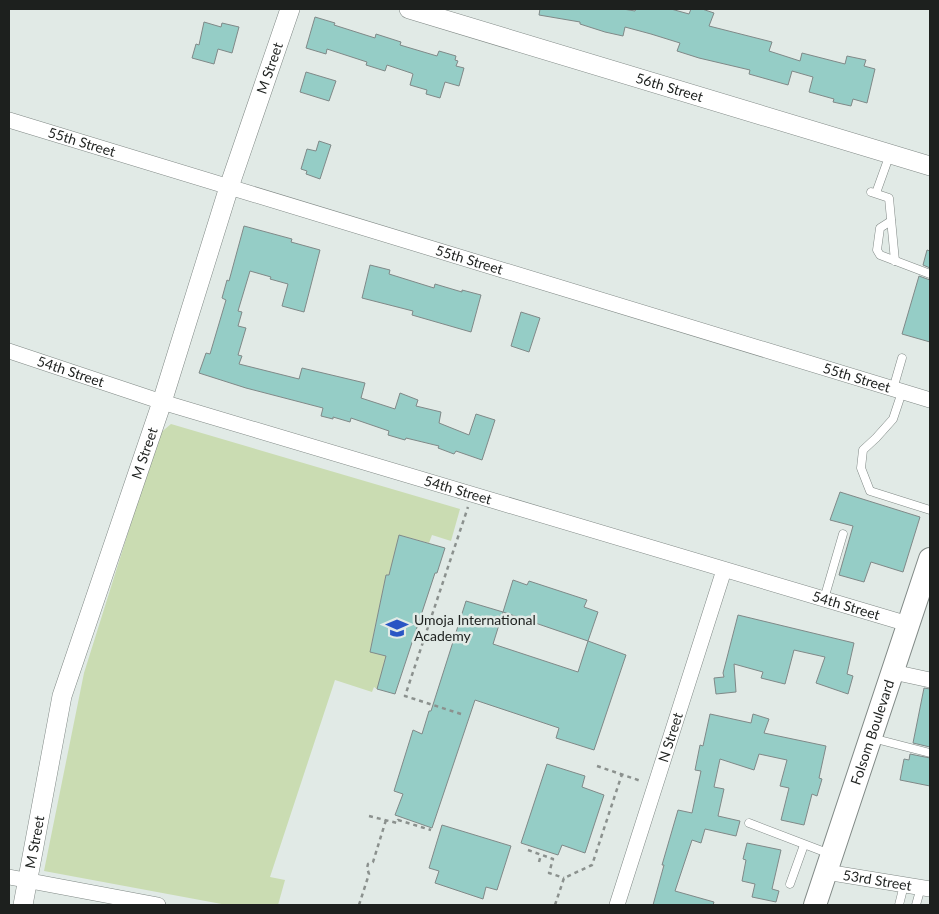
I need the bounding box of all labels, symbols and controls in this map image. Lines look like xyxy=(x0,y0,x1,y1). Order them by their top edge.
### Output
street label: M Street xyxy=(253,40,286,96)
street label: 56th Street xyxy=(634,69,705,105)
street label: 55th Street xyxy=(46,123,118,160)
street label: 55th Street xyxy=(434,241,505,278)
street label: 54th Street xyxy=(35,352,107,390)
street label: 55th Street xyxy=(821,359,893,395)
street label: M Street xyxy=(127,425,161,481)
street label: 54th Street xyxy=(422,472,494,508)
street label: 54th Street xyxy=(810,587,882,623)
place label: Umoja International Academy xyxy=(414,611,536,644)
school or university icon: Umoja International Academy xyxy=(384,615,410,641)
street label: Folsom Boulevard xyxy=(847,677,897,787)
street label: N Street xyxy=(654,710,686,764)
street label: M Street xyxy=(21,814,48,870)
street label: 53rd Street xyxy=(842,866,913,894)

